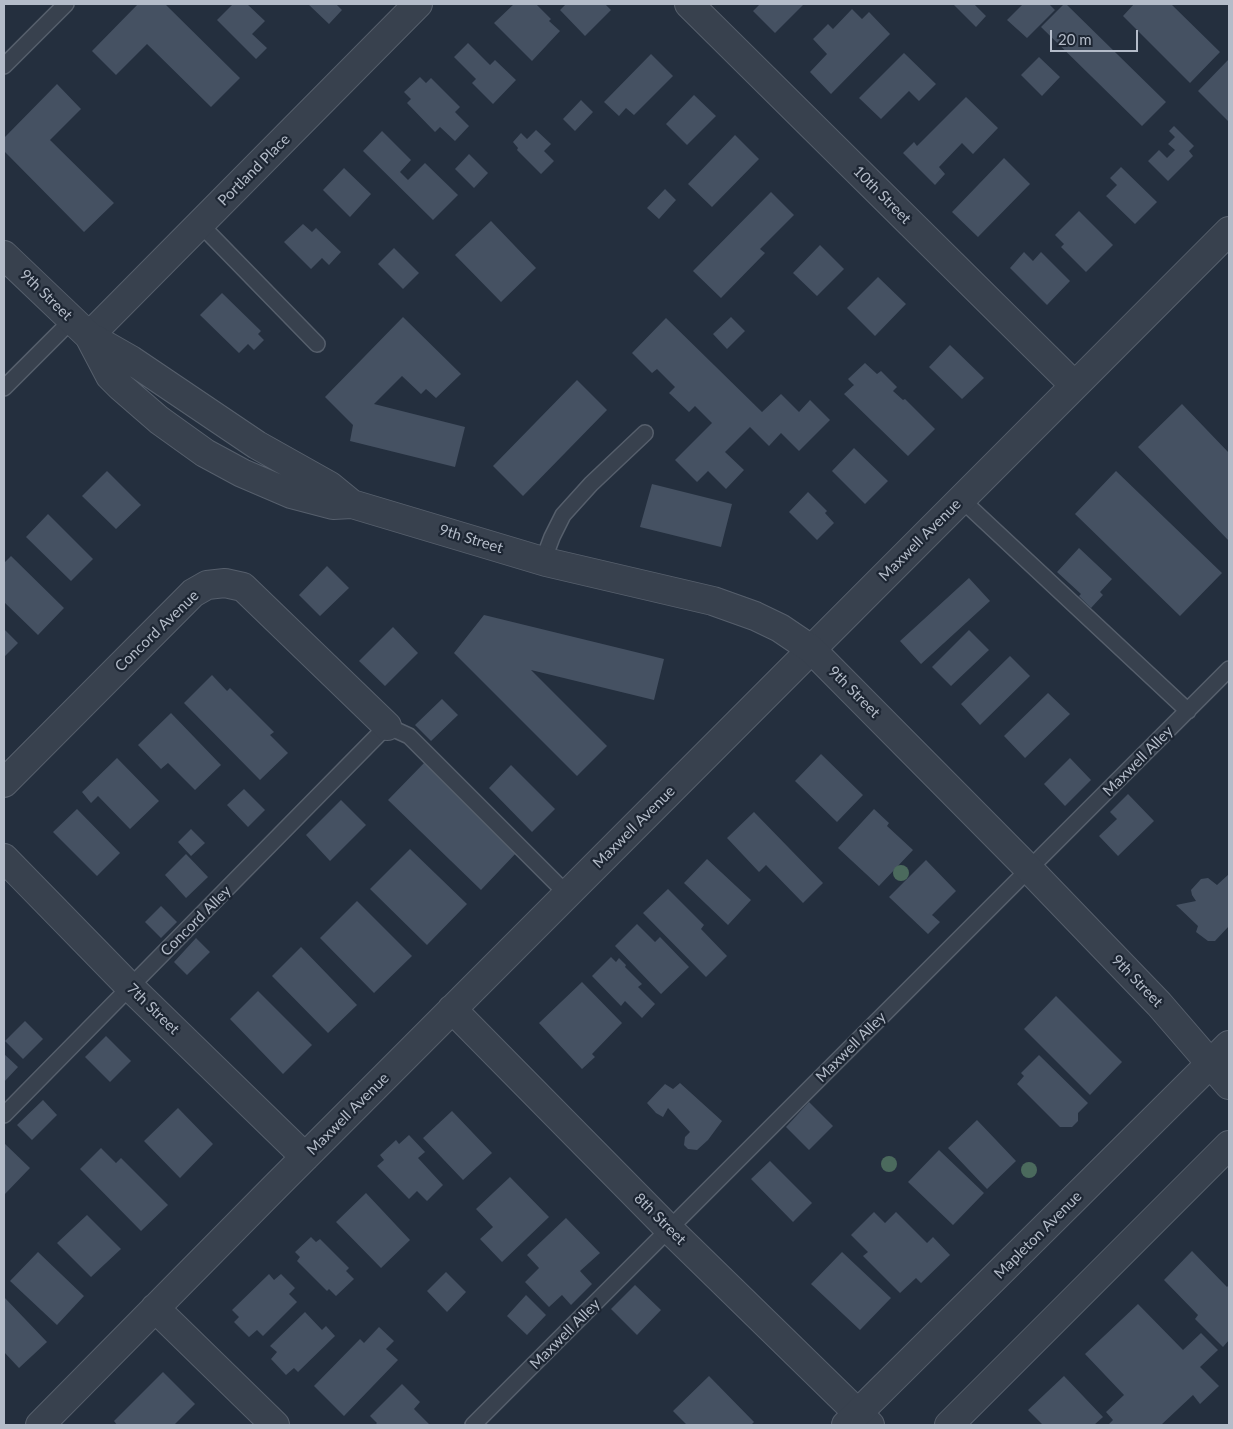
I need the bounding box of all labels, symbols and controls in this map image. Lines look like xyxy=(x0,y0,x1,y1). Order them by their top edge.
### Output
scale bar xyxy=(1053,20,1140,52)
text: 20 m xyxy=(1058,30,1092,48)
street label: Portland Place xyxy=(214,130,294,210)
street label: 10th Street xyxy=(849,162,915,228)
street label: 9th Street xyxy=(16,266,76,324)
street label: Maxwell Avenue xyxy=(875,495,965,585)
street label: 9th Street xyxy=(437,521,505,557)
street label: Concord Avenue xyxy=(111,587,203,675)
street label: 9th Street xyxy=(824,662,884,722)
street label: Maxwell Alley xyxy=(1099,722,1177,800)
street label: Maxwell Avenue xyxy=(589,782,679,872)
street label: Concord Alley xyxy=(157,882,235,960)
street label: 9th Street xyxy=(1108,951,1166,1011)
street label: 7th Street xyxy=(123,980,183,1038)
street label: Maxwell Alley xyxy=(812,1008,890,1086)
street label: Maxwell Avenue xyxy=(303,1069,393,1159)
street label: Mapleton Avenue xyxy=(990,1187,1086,1283)
street label: 8th Street xyxy=(630,1189,690,1249)
street label: Maxwell Alley xyxy=(526,1295,604,1373)

